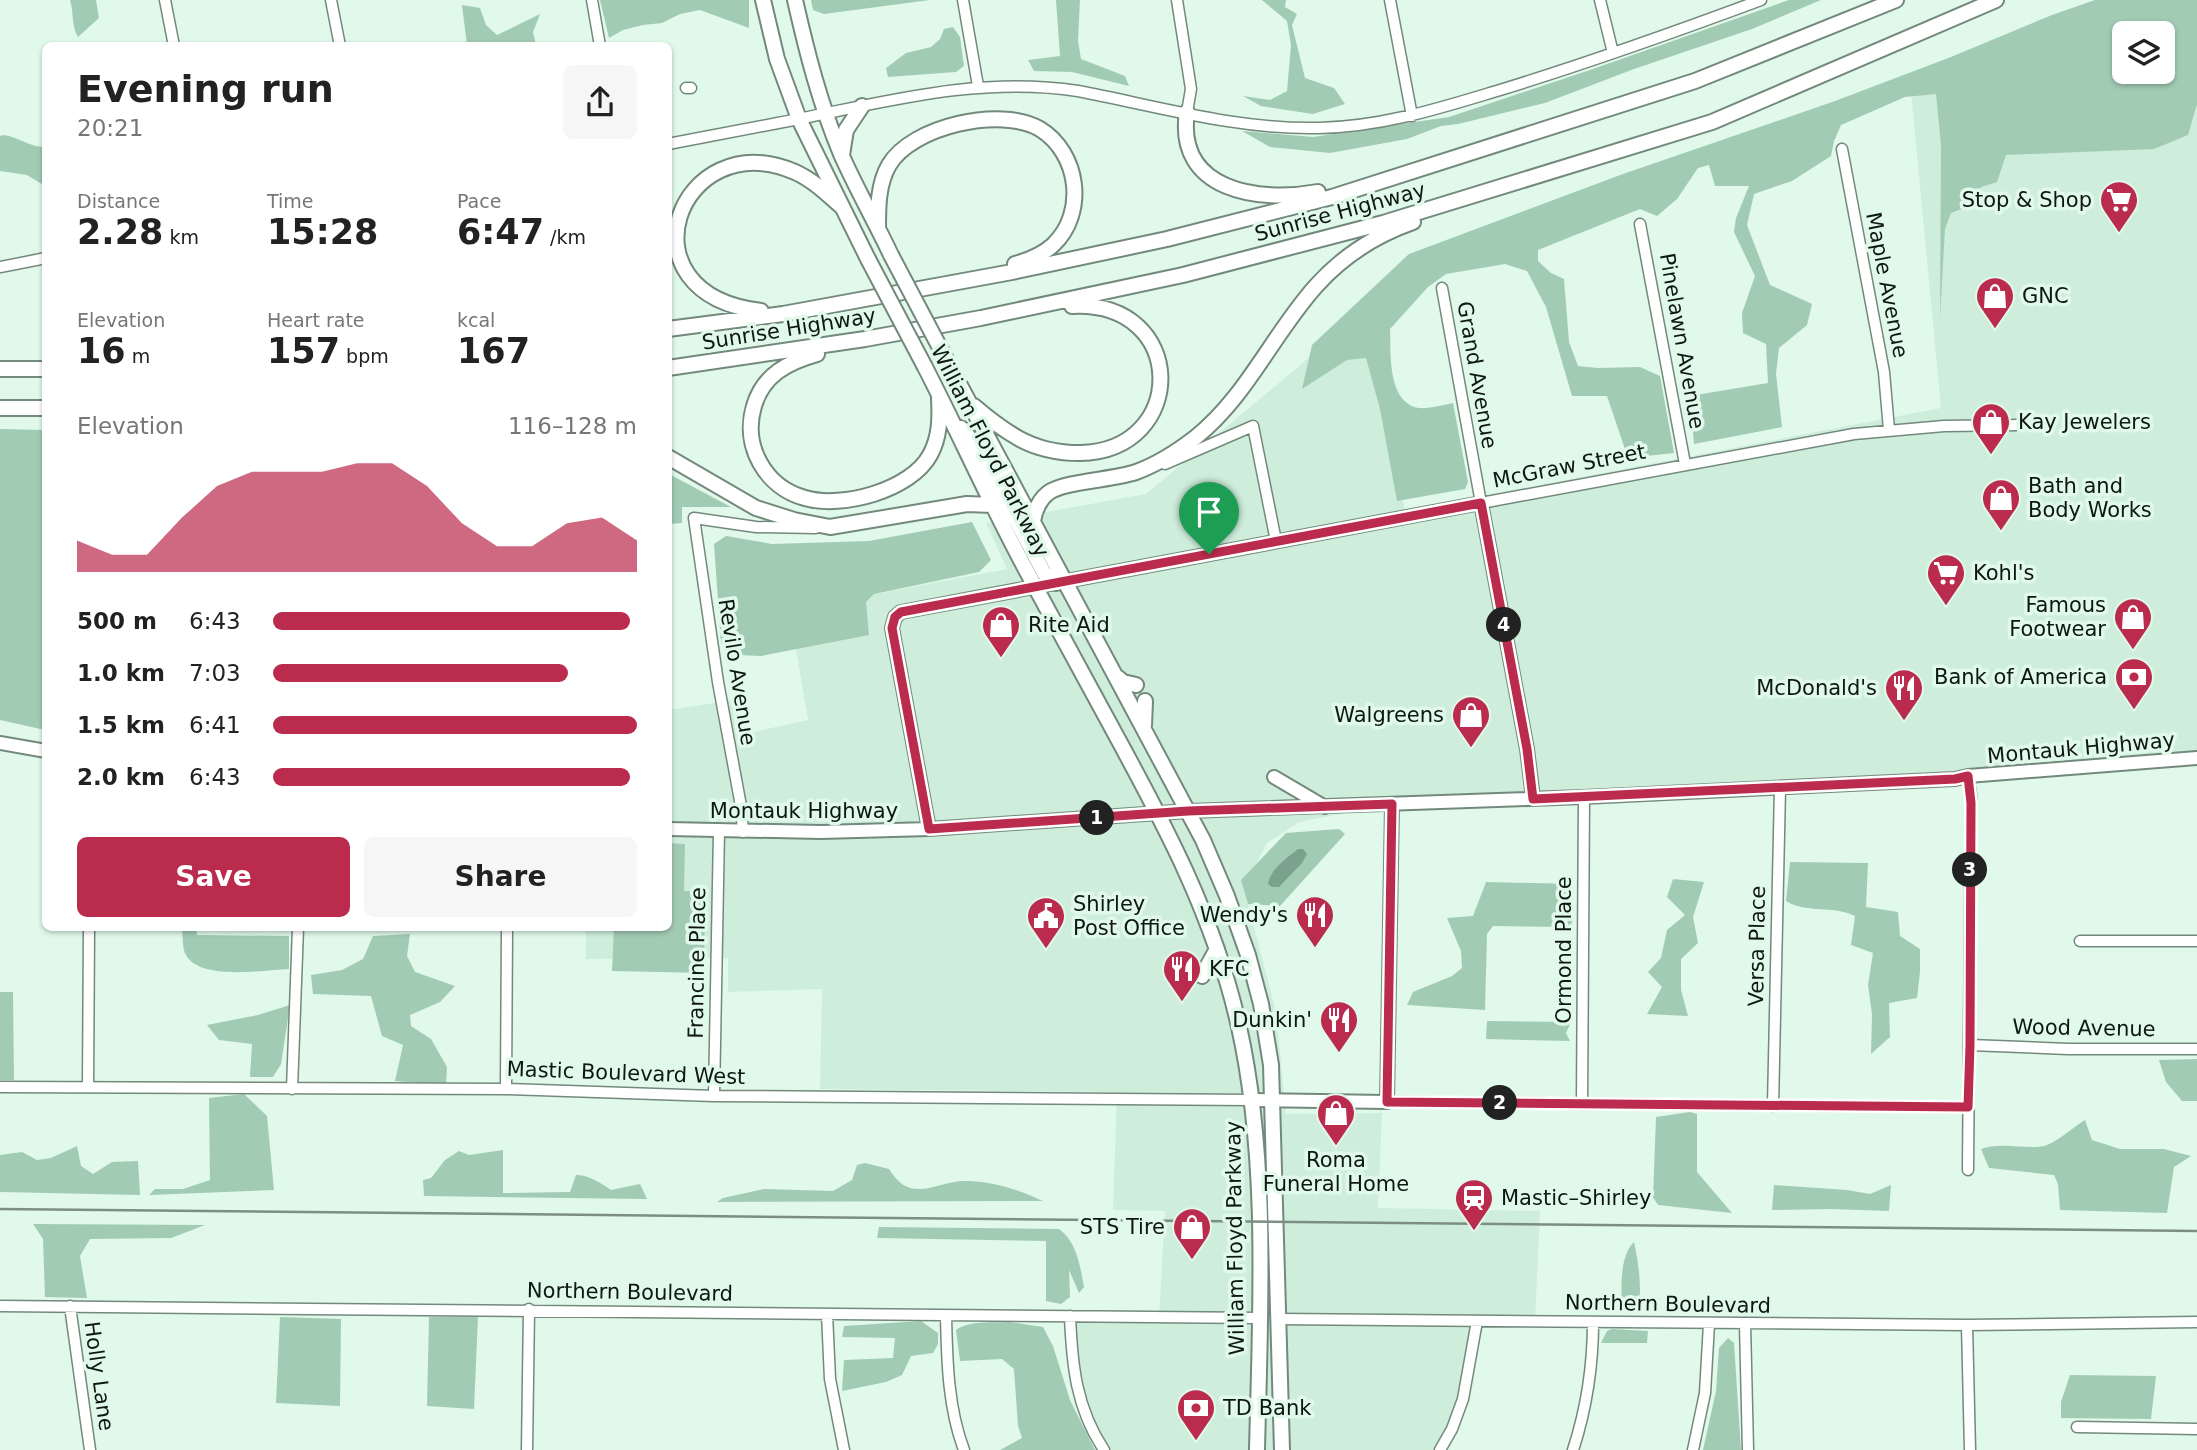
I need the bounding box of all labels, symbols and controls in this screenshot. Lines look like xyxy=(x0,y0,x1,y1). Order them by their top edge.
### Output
map controls xyxy=(2112,21,2175,84)
button: layers xyxy=(2112,21,2175,84)
button: share xyxy=(563,65,637,139)
text: Evening run xyxy=(77,67,334,111)
text: 20:21 xyxy=(77,115,143,141)
street label: Sunrise Highway xyxy=(1252,178,1428,246)
supermarket icon: Stop & Shop xyxy=(2098,179,2140,234)
place label: Stop & Shop xyxy=(1962,188,2092,212)
text: Distance xyxy=(77,190,160,212)
text: Time xyxy=(267,190,314,212)
text: Pace xyxy=(457,190,501,212)
street label: Maple Avenue xyxy=(1861,210,1913,360)
text: 2.28 xyxy=(77,212,163,252)
text: 15:28 xyxy=(267,212,378,252)
text: 6:47 xyxy=(457,212,544,252)
text: km xyxy=(163,226,199,248)
text: /km xyxy=(544,226,586,248)
street label: Pinelawn Avenue xyxy=(1655,251,1709,431)
shop icon: GNC xyxy=(1974,275,2016,330)
place label: GNC xyxy=(2022,284,2069,308)
street label: Grand Avenue xyxy=(1452,299,1502,451)
street label: Sunrise Highway xyxy=(700,303,878,355)
text: Elevation xyxy=(77,309,165,331)
text: Heart rate xyxy=(267,309,365,331)
text: kcal xyxy=(457,309,495,331)
text: 16 xyxy=(77,331,126,371)
text: 157 xyxy=(267,331,340,371)
text: 167 xyxy=(457,331,530,371)
street label: William Floyd Parkway xyxy=(926,341,1054,561)
text: m xyxy=(126,345,150,367)
text: bpm xyxy=(340,345,389,367)
shop icon: Kay Jewelers xyxy=(1970,401,2012,456)
place label: Kay Jewelers xyxy=(2018,410,2151,434)
text: Elevation xyxy=(77,413,184,439)
text: 116–128 m xyxy=(508,413,637,439)
street label: McGraw Street xyxy=(1491,439,1647,493)
place label: Bath and Body Works xyxy=(2028,474,2152,522)
shop icon: Bath and Body Works xyxy=(1980,477,2022,532)
pin xyxy=(1179,482,1239,554)
icon: arrive xyxy=(1190,493,1228,531)
supermarket icon: Kohl's xyxy=(1925,552,1967,607)
place label: Kohl's xyxy=(1973,561,2034,585)
place label: Famous Footwear xyxy=(2009,593,2106,641)
shop icon: Famous Footwear xyxy=(2112,596,2154,651)
street label: Revilo Avenue xyxy=(714,597,760,747)
shop icon: Rite Aid xyxy=(980,604,1022,659)
text: 500 m xyxy=(77,608,157,634)
text: 6:43 xyxy=(189,608,241,634)
pin: 4 xyxy=(1486,608,1522,642)
place label: Rite Aid xyxy=(1028,613,1110,637)
text: 4 xyxy=(1497,613,1510,635)
bank icon: Bank of America xyxy=(2113,656,2155,711)
text: 1.0 km xyxy=(77,660,165,686)
text: 7:03 xyxy=(189,660,241,686)
place label: Bank of America xyxy=(1934,665,2107,689)
restaurant icon: McDonald's xyxy=(1883,667,1925,722)
place label: McDonald's xyxy=(1756,676,1877,700)
shop icon: Walgreens xyxy=(1450,694,1492,749)
place label: Walgreens xyxy=(1334,703,1444,727)
text: 1.5 km xyxy=(77,712,165,738)
text: 6:41 xyxy=(189,712,241,738)
street label: Montauk Highway xyxy=(1986,728,2176,768)
text: 2.0 km xyxy=(77,764,165,790)
text: 6:43 xyxy=(189,764,241,790)
street label: Montauk Highway xyxy=(710,799,898,823)
pin: 1 xyxy=(1080,800,1114,836)
text: 1 xyxy=(1090,806,1103,828)
button: Save xyxy=(77,837,350,917)
button: Share xyxy=(364,837,637,917)
pin: 3 xyxy=(1952,852,1988,888)
text: 3 xyxy=(1963,858,1976,880)
street label: Ormond Place xyxy=(1552,876,1576,1024)
street label: Versa Place xyxy=(1744,885,1770,1007)
street label: Francine Place xyxy=(684,887,710,1039)
place label: Shirley Post Office xyxy=(1073,892,1185,940)
restaurant icon: Wendy's xyxy=(1294,894,1336,949)
public building icon: Shirley Post Office xyxy=(1025,895,1067,950)
place label: Wendy's xyxy=(1200,903,1288,927)
restaurant icon: KFC xyxy=(1161,948,1203,1003)
place label: KFC xyxy=(1209,957,1250,981)
restaurant icon: Dunkin' xyxy=(1318,999,1360,1054)
place label: Dunkin' xyxy=(1232,1008,1312,1032)
street label: Wood Avenue xyxy=(2012,1015,2156,1041)
street label: Mastic Boulevard West xyxy=(506,1057,746,1089)
pin: 2 xyxy=(1482,1086,1518,1120)
text: 2 xyxy=(1493,1091,1506,1113)
shop icon: Roma Funeral Home xyxy=(1315,1092,1357,1147)
street label: William Floyd Parkway xyxy=(1221,1120,1249,1356)
place label: Roma Funeral Home xyxy=(1263,1148,1409,1196)
station icon: Mastic–Shirley xyxy=(1453,1177,1495,1232)
place label: Mastic–Shirley xyxy=(1501,1186,1651,1210)
shop icon: STS Tire xyxy=(1171,1206,1213,1261)
place label: STS Tire xyxy=(1080,1215,1165,1239)
street label: Northern Boulevard xyxy=(527,1278,733,1306)
street label: Northern Boulevard xyxy=(1565,1290,1771,1318)
street label: Holly Lane xyxy=(79,1320,119,1432)
bank icon: TD Bank xyxy=(1175,1387,1217,1442)
place label: TD Bank xyxy=(1222,1396,1312,1420)

